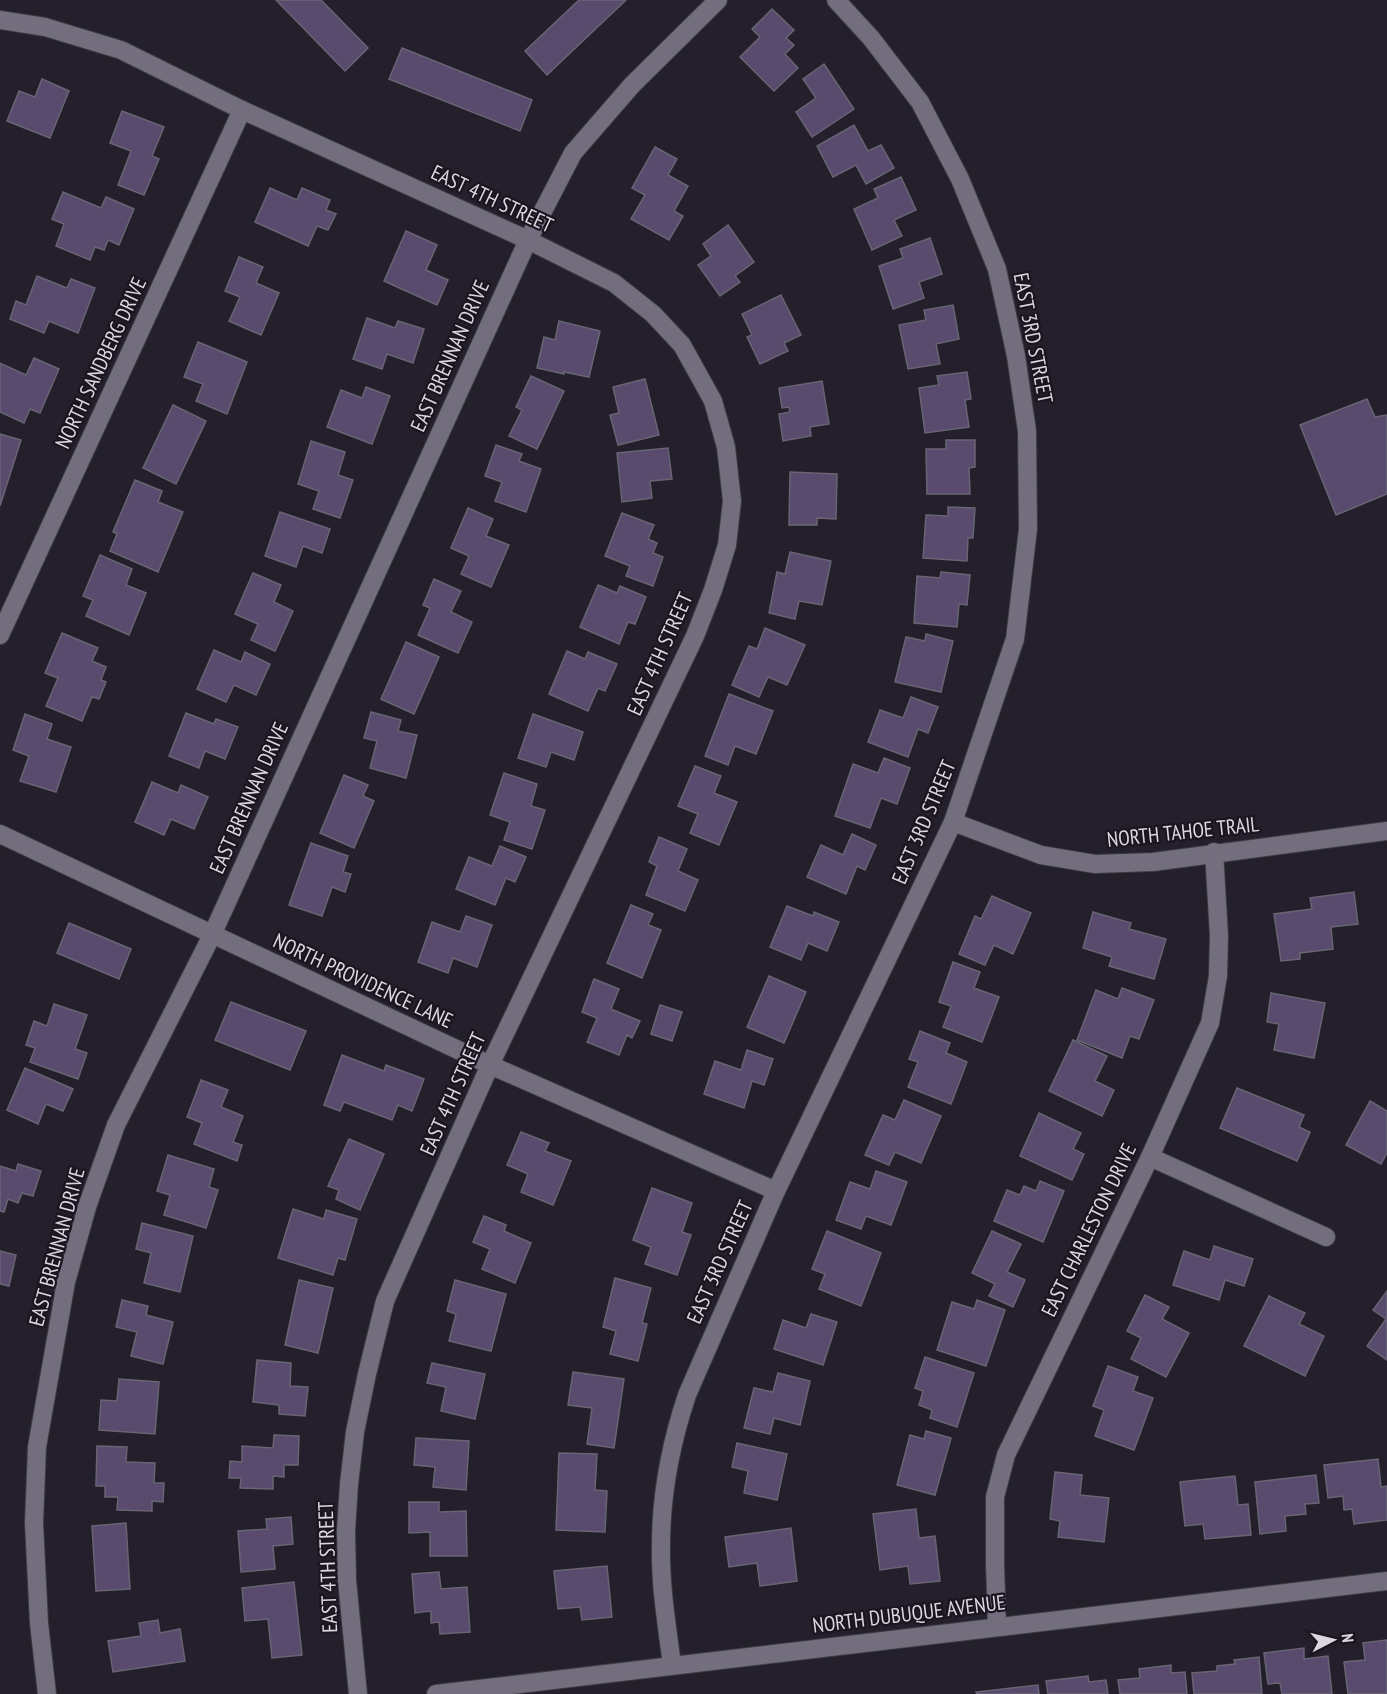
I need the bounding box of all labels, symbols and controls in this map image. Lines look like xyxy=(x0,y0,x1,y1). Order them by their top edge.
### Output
street label: EAST 4TH STREET xyxy=(427,159,558,239)
street label: EAST 3RD STREET xyxy=(1008,271,1059,406)
street label: NORTH SANDBERG DRIVE xyxy=(49,273,152,453)
street label: EAST BRENNAN DRIVE xyxy=(404,276,495,436)
street label: EAST 4TH STREET xyxy=(620,588,699,719)
street label: EAST BRENNAN DRIVE xyxy=(203,718,294,878)
street label: EAST 3RD STREET xyxy=(885,755,962,888)
street label: NORTH TAHOE TRAIL xyxy=(1106,810,1261,853)
street label: NORTH PROVIDENCE LANE xyxy=(269,927,457,1034)
street label: EAST 4TH STREET xyxy=(413,1028,492,1159)
street label: EAST CHARLESTON DRIVE xyxy=(1035,1139,1142,1321)
street label: EAST BRENNAN DRIVE xyxy=(22,1165,91,1329)
street label: EAST 3RD STREET xyxy=(680,1195,759,1328)
street label: EAST 4TH STREET xyxy=(312,1500,343,1633)
street label: NORTH DUBUQUE AVENUE xyxy=(811,1588,1007,1639)
north arrow xyxy=(1303,1610,1363,1670)
text: N xyxy=(1337,1633,1358,1644)

